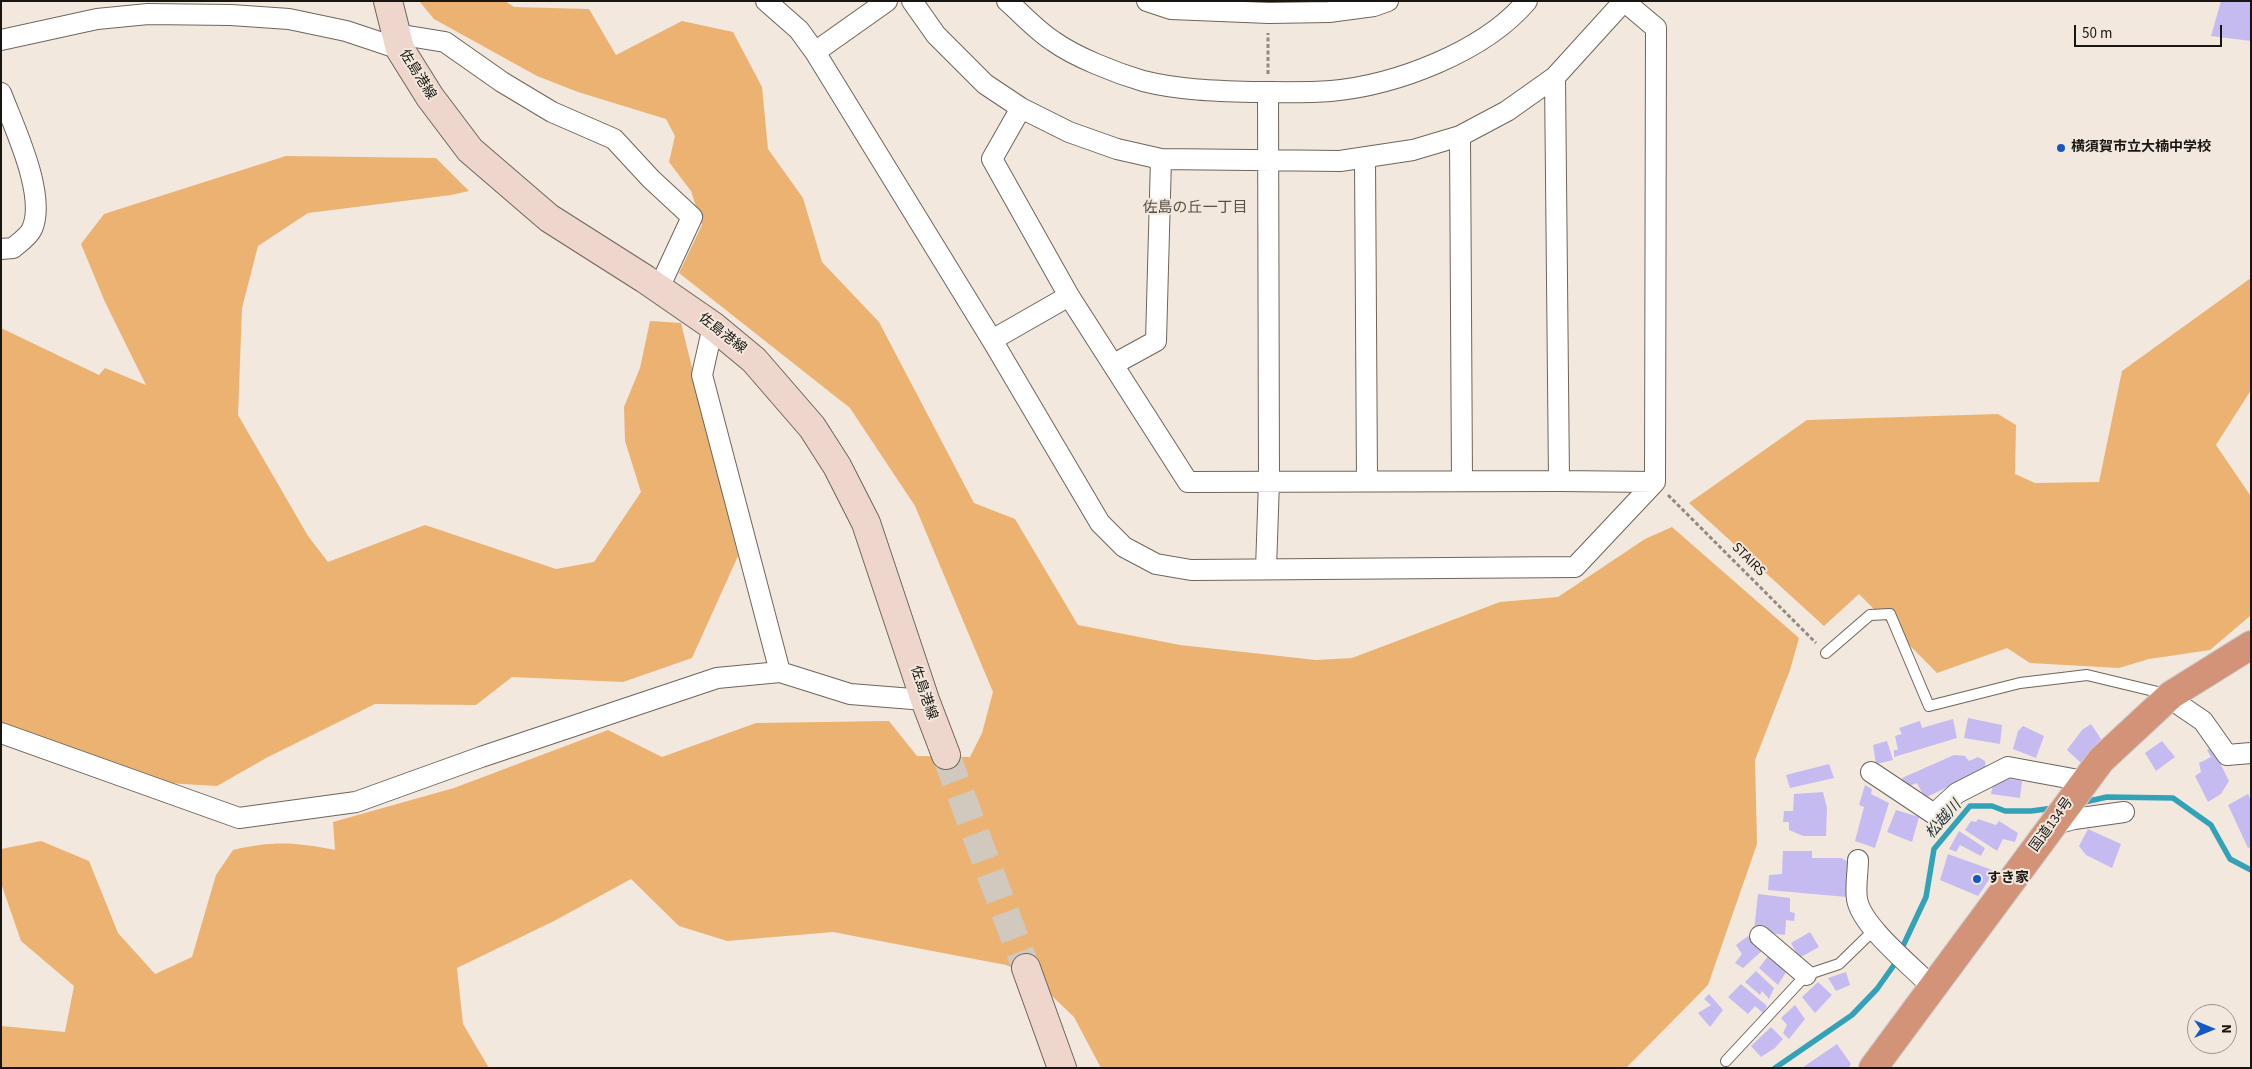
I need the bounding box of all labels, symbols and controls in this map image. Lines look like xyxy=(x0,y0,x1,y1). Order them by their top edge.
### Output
scale bar xyxy=(2077,15,2224,47)
text: 50 m xyxy=(2082,23,2112,44)
street label: 佐島港線 xyxy=(395,47,439,103)
place label: 横須賀市立大楠中学校 xyxy=(2071,140,2211,156)
marker: 横須賀市立大楠中学校 xyxy=(2055,142,2067,154)
district label: 佐島の丘一丁目 xyxy=(1143,200,1247,218)
street label: 佐島港線 xyxy=(695,310,749,358)
street label: STAIRS xyxy=(1728,540,1768,580)
street label: 佐島港線 xyxy=(906,664,940,722)
street label: 国道134号 xyxy=(2027,795,2077,855)
water label: 松越川 xyxy=(1922,797,1966,843)
place label: すき家 xyxy=(1987,871,2029,887)
marker: すき家 xyxy=(1971,873,1983,885)
north arrow xyxy=(2187,1004,2237,1054)
text: N xyxy=(2216,1024,2236,1034)

